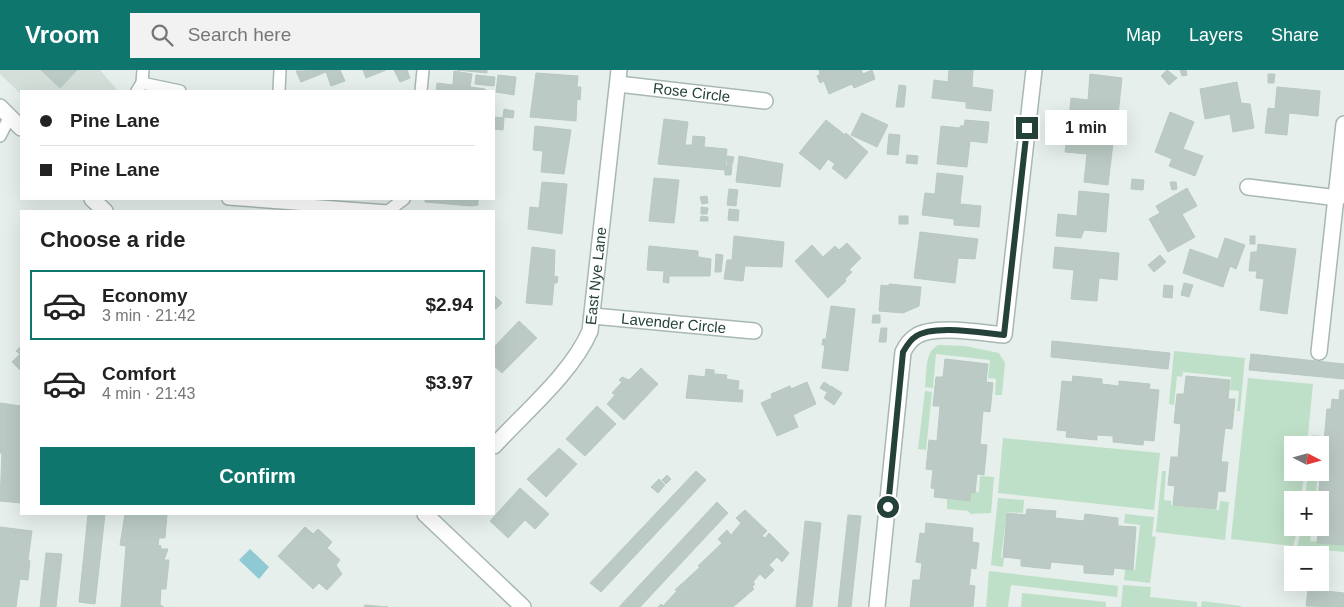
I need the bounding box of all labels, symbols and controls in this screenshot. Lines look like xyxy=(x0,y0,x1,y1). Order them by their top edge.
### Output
search box xyxy=(130,13,480,58)
text: Vroom xyxy=(25,21,100,48)
icon: search xyxy=(148,21,176,49)
text: Search here xyxy=(188,24,291,45)
text: Map xyxy=(1126,25,1161,45)
text: Layers xyxy=(1189,25,1243,45)
text: Share xyxy=(1271,25,1319,45)
street label: Rose Circle xyxy=(652,79,731,105)
text: Pine Lane xyxy=(70,110,160,131)
callout: 1 min xyxy=(1044,110,1127,146)
route end xyxy=(1016,117,1038,139)
text: 1 min xyxy=(1065,119,1107,136)
text: Pine Lane xyxy=(70,159,160,180)
street label: East Nye Lane xyxy=(582,226,610,326)
text: Choose a ride xyxy=(40,227,185,252)
icon: car xyxy=(42,283,87,328)
text: Economy xyxy=(102,285,188,306)
text: $2.94 xyxy=(425,294,473,315)
text: 3 min · 21:42 xyxy=(102,307,195,324)
street label: Lavender Circle xyxy=(621,310,727,336)
icon: car xyxy=(42,361,87,406)
text: Comfort xyxy=(102,363,176,384)
text: $3.97 xyxy=(425,372,473,393)
text: 4 min · 21:43 xyxy=(102,385,195,402)
north arrow xyxy=(1284,436,1329,481)
map controls xyxy=(1284,436,1329,591)
button: Confirm xyxy=(40,447,475,505)
button: + xyxy=(1284,491,1329,536)
route start xyxy=(877,496,899,518)
button: − xyxy=(1284,546,1329,591)

